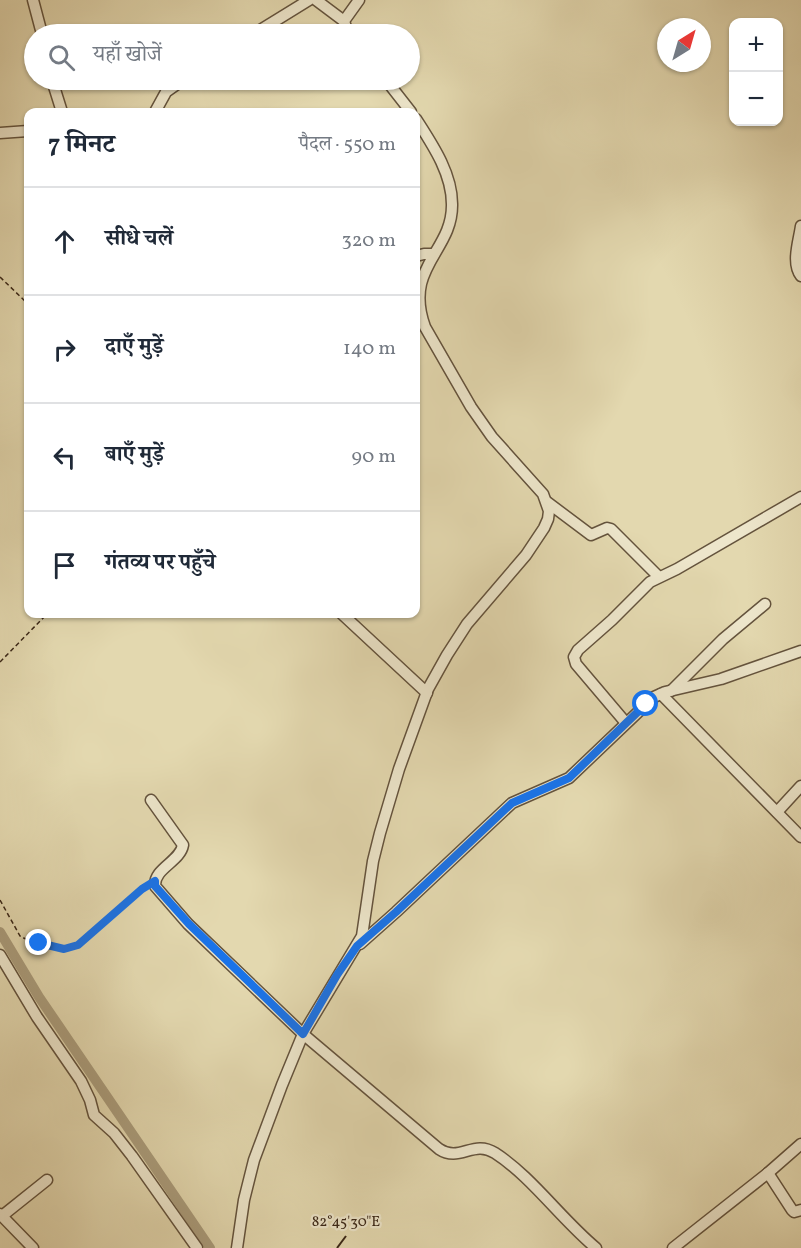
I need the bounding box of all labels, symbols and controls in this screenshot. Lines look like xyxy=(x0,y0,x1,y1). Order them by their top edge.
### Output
north arrow xyxy=(657,18,711,72)
map controls xyxy=(729,18,783,126)
button: + xyxy=(729,18,783,72)
search box xyxy=(24,24,420,90)
text: यहाँ खोजें xyxy=(93,40,162,71)
icon: search xyxy=(45,41,78,74)
button: − xyxy=(729,72,783,126)
text: 7 मिनट xyxy=(48,127,115,163)
text: पैदल · 550 m xyxy=(299,131,396,159)
text: सीधे चलें xyxy=(105,224,173,255)
icon: ahead xyxy=(48,225,81,258)
text: 320 m xyxy=(341,227,396,255)
text: दाएँ मुड़ें xyxy=(105,332,163,363)
icon: right xyxy=(48,333,81,366)
text: 140 m xyxy=(343,335,396,363)
text: बाएँ मुड़ें xyxy=(105,440,164,471)
icon: left xyxy=(48,441,81,474)
text: 90 m xyxy=(352,443,396,471)
text: गंतव्य पर पहुँचे xyxy=(105,548,216,579)
icon: arrive xyxy=(48,549,81,582)
route start xyxy=(632,690,658,716)
route end xyxy=(25,929,51,955)
text: 82°45'30"E xyxy=(312,1212,380,1233)

